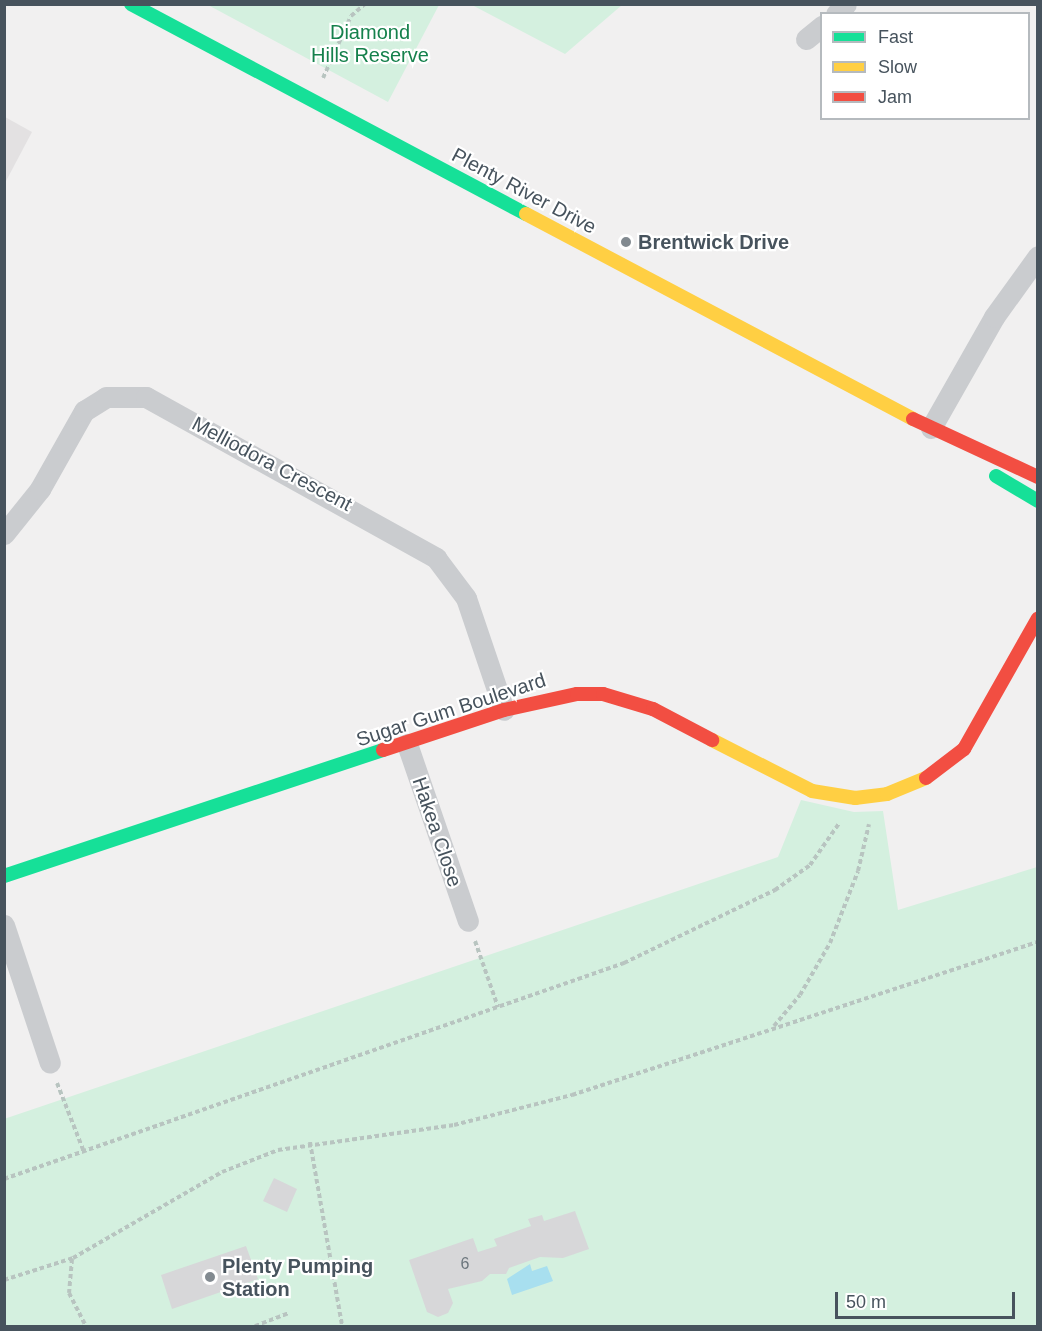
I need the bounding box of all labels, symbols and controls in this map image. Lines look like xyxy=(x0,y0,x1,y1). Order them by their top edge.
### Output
legend xyxy=(820,12,1030,120)
park label: Diamond Hills Reserve xyxy=(311,21,429,68)
text: Fast xyxy=(878,27,913,47)
text: Slow xyxy=(878,57,917,77)
text: Jam xyxy=(878,87,912,107)
street label: Plenty River Drive xyxy=(448,143,600,239)
place label: Brentwick Drive xyxy=(638,230,789,254)
marker: Brentwick Drive xyxy=(619,235,633,249)
street label: Melliodora Crescent xyxy=(188,412,356,516)
street label: Sugar Gum Boulevard xyxy=(353,668,549,752)
street label: Hakea Close xyxy=(407,774,467,890)
place label: Plenty Pumping Station xyxy=(222,1254,373,1301)
house number: 6 xyxy=(461,1254,469,1274)
marker: Plenty Pumping Station xyxy=(203,1270,217,1284)
scale bar xyxy=(838,1280,1018,1318)
text: 50 m xyxy=(846,1292,886,1312)

